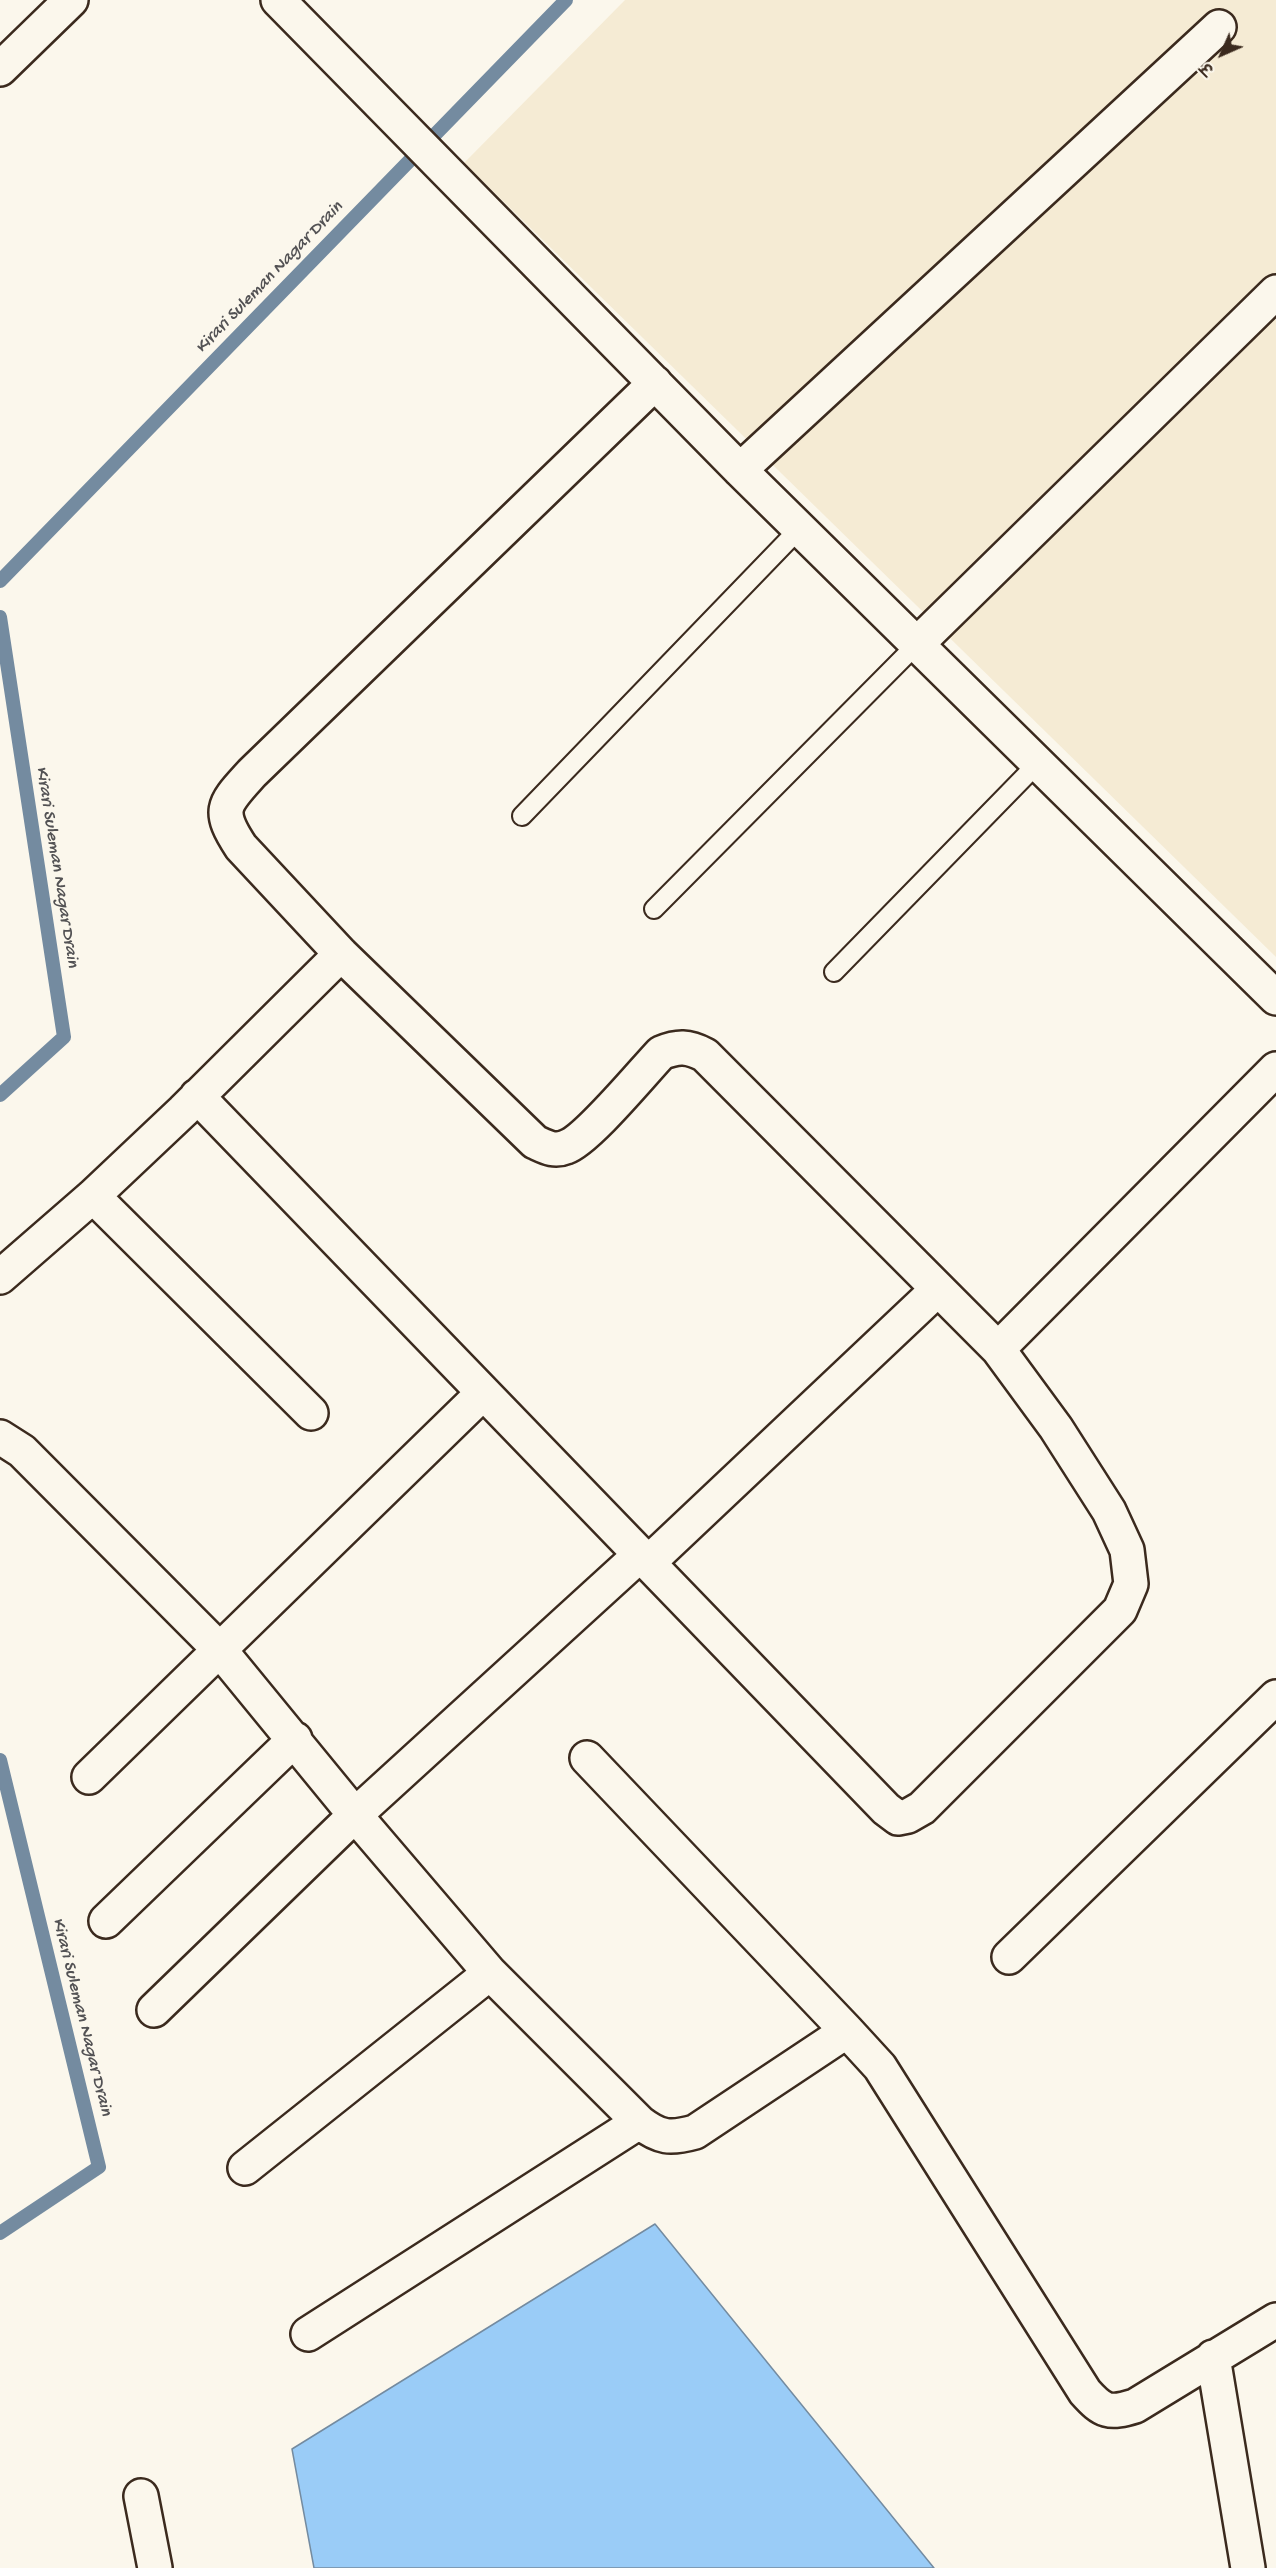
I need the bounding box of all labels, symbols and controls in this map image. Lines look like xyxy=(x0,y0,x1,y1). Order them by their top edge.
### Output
north arrow xyxy=(1192,24,1252,84)
text: उ xyxy=(1198,57,1219,78)
water label: Kirari Suleman Nagar Drain xyxy=(192,197,348,359)
water label: Kirari Suleman Nagar Drain xyxy=(29,765,83,969)
water label: Kirari Suleman Nagar Drain xyxy=(46,1916,116,2118)

